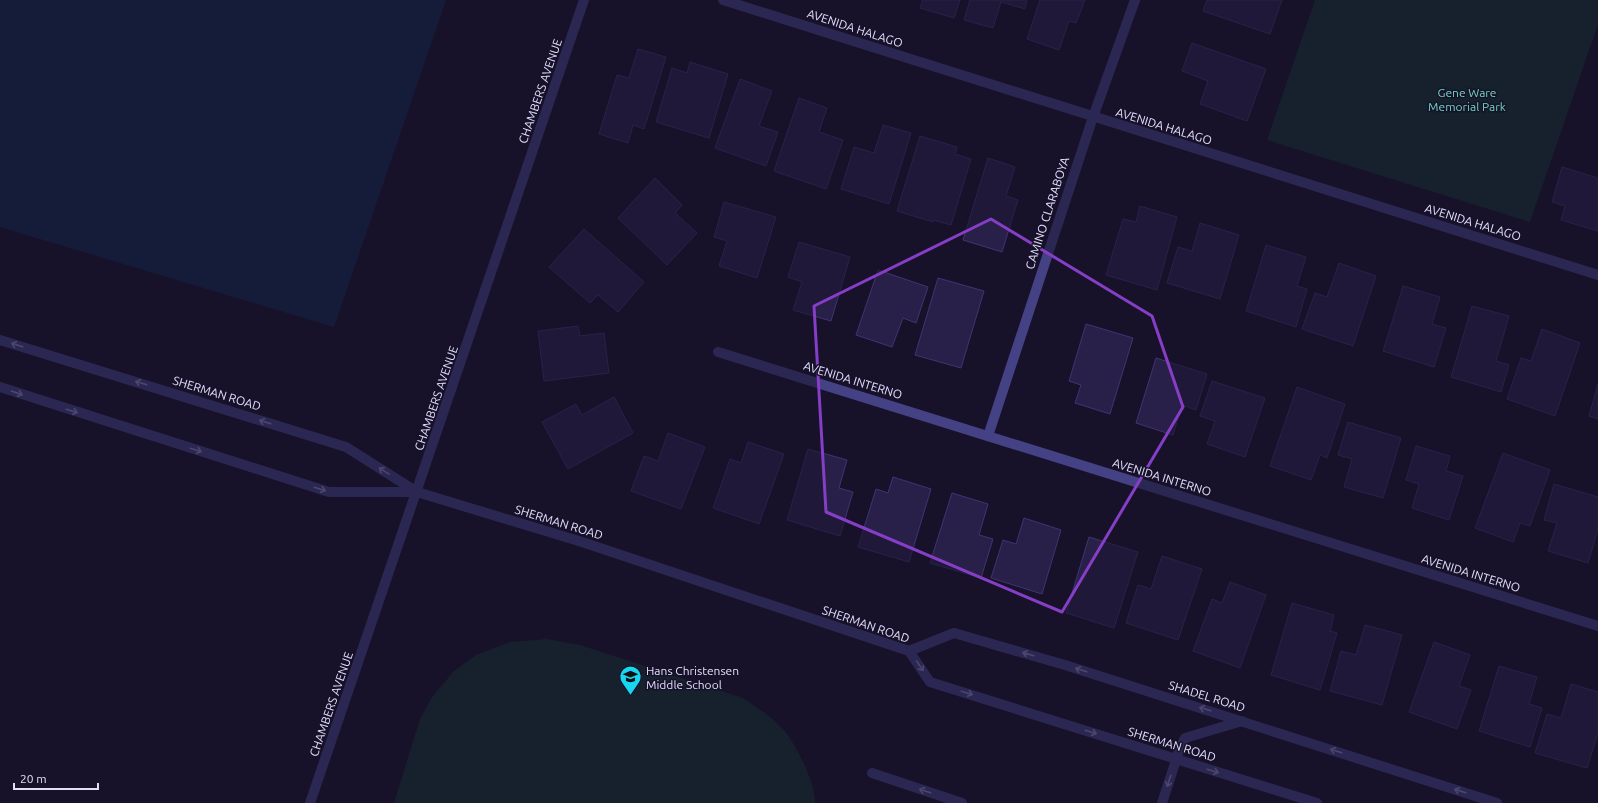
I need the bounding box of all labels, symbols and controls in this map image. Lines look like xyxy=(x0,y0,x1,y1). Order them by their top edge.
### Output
street label: AVENIDA HALAGO xyxy=(806,6,904,50)
street label: CHAMBERS AVENUE xyxy=(516,37,564,145)
park label: Gene Ware Memorial Park xyxy=(1428,86,1506,113)
street label: AVENIDA HALAGO xyxy=(1114,105,1214,147)
street label: CAMINO CLARABOYA xyxy=(1023,155,1071,271)
street label: AVENIDA HALAGO xyxy=(1423,201,1523,243)
one-way arrow xyxy=(10,341,23,348)
street label: CHAMBERS AVENUE xyxy=(412,344,460,452)
street label: AVENIDA INTERNO xyxy=(802,359,904,401)
street label: SHERMAN ROAD xyxy=(171,373,263,413)
one-way arrow xyxy=(135,379,148,386)
one-way arrow xyxy=(11,390,23,398)
one-way arrow xyxy=(65,408,78,415)
one-way arrow xyxy=(259,418,272,425)
one-way arrow xyxy=(189,447,202,454)
street label: AVENIDA INTERNO xyxy=(1111,456,1213,498)
one-way arrow xyxy=(379,467,390,475)
one-way arrow xyxy=(313,486,326,493)
street label: SHERMAN ROAD xyxy=(513,502,605,542)
street label: AVENIDA INTERNO xyxy=(1420,552,1522,594)
street label: SHERMAN ROAD xyxy=(821,603,911,645)
street label: CHAMBERS AVENUE xyxy=(307,650,355,758)
one-way arrow xyxy=(1022,650,1035,658)
one-way arrow xyxy=(916,660,924,671)
school or university icon: Hans Christensen Middle School xyxy=(617,664,643,697)
place label: Hans Christensen Middle School xyxy=(646,664,739,691)
one-way arrow xyxy=(1075,666,1088,673)
street label: SHADEL ROAD xyxy=(1167,678,1247,714)
one-way arrow xyxy=(961,690,974,697)
one-way arrow xyxy=(1199,705,1212,712)
street label: SHERMAN ROAD xyxy=(1126,724,1218,764)
one-way arrow xyxy=(1085,729,1097,737)
one-way arrow xyxy=(1330,747,1343,754)
scale bar xyxy=(14,765,98,791)
one-way arrow xyxy=(1206,768,1219,775)
text: 20 m xyxy=(20,772,47,785)
one-way arrow xyxy=(1165,774,1172,787)
one-way arrow xyxy=(919,787,932,794)
one-way arrow xyxy=(1453,787,1466,794)

